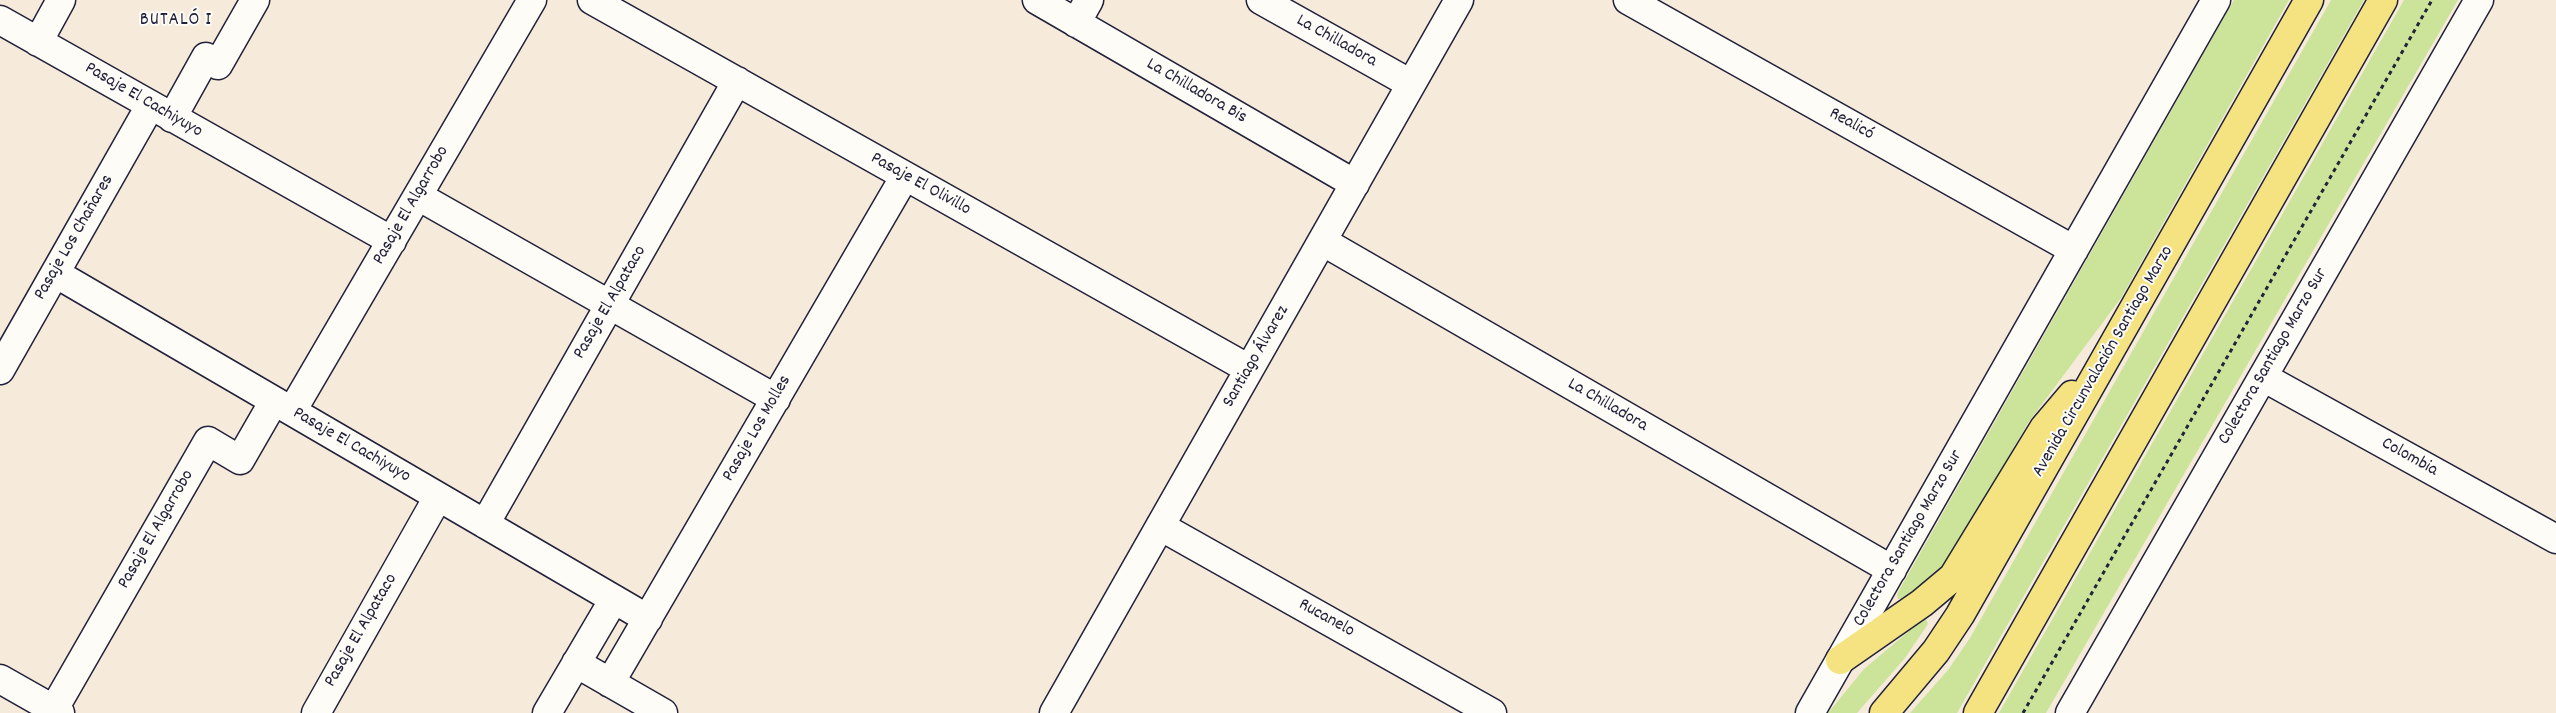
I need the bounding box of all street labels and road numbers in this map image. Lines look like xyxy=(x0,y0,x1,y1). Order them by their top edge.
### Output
street label: La Chilladora xyxy=(1292,11,1380,73)
street label: La Chilladora Bis xyxy=(1142,55,1250,129)
street label: Pasaje El Cachiyuyo xyxy=(80,59,206,143)
street label: Realicó xyxy=(1825,104,1877,146)
street label: Pasaje El Algarrobo xyxy=(369,143,455,269)
street label: Pasaje El Olivillo xyxy=(866,149,974,221)
street label: Pasaje Los Chañares xyxy=(30,172,120,304)
street label: Pasaje El Alpataco xyxy=(570,243,652,363)
street label: Avenida Circunvalación Santiago Marzo xyxy=(2029,243,2179,481)
street label: Colectora Santiago Marzo Sur xyxy=(2215,265,2333,449)
street label: Santiago Álvarez xyxy=(1219,302,1295,412)
street label: Pasaje Los Molles xyxy=(719,372,797,486)
street label: La Chilladora xyxy=(1563,374,1651,438)
street label: Pasaje El Cachiyuyo xyxy=(288,404,414,488)
street label: Colombia xyxy=(2377,434,2441,482)
street label: Colectora Santiago Marzo Sur xyxy=(1850,447,1968,631)
street label: Pasaje El Algarrobo xyxy=(114,467,200,593)
street label: Pasaje El Alpataco xyxy=(321,571,403,691)
street label: Rucanelo xyxy=(1294,595,1358,643)

